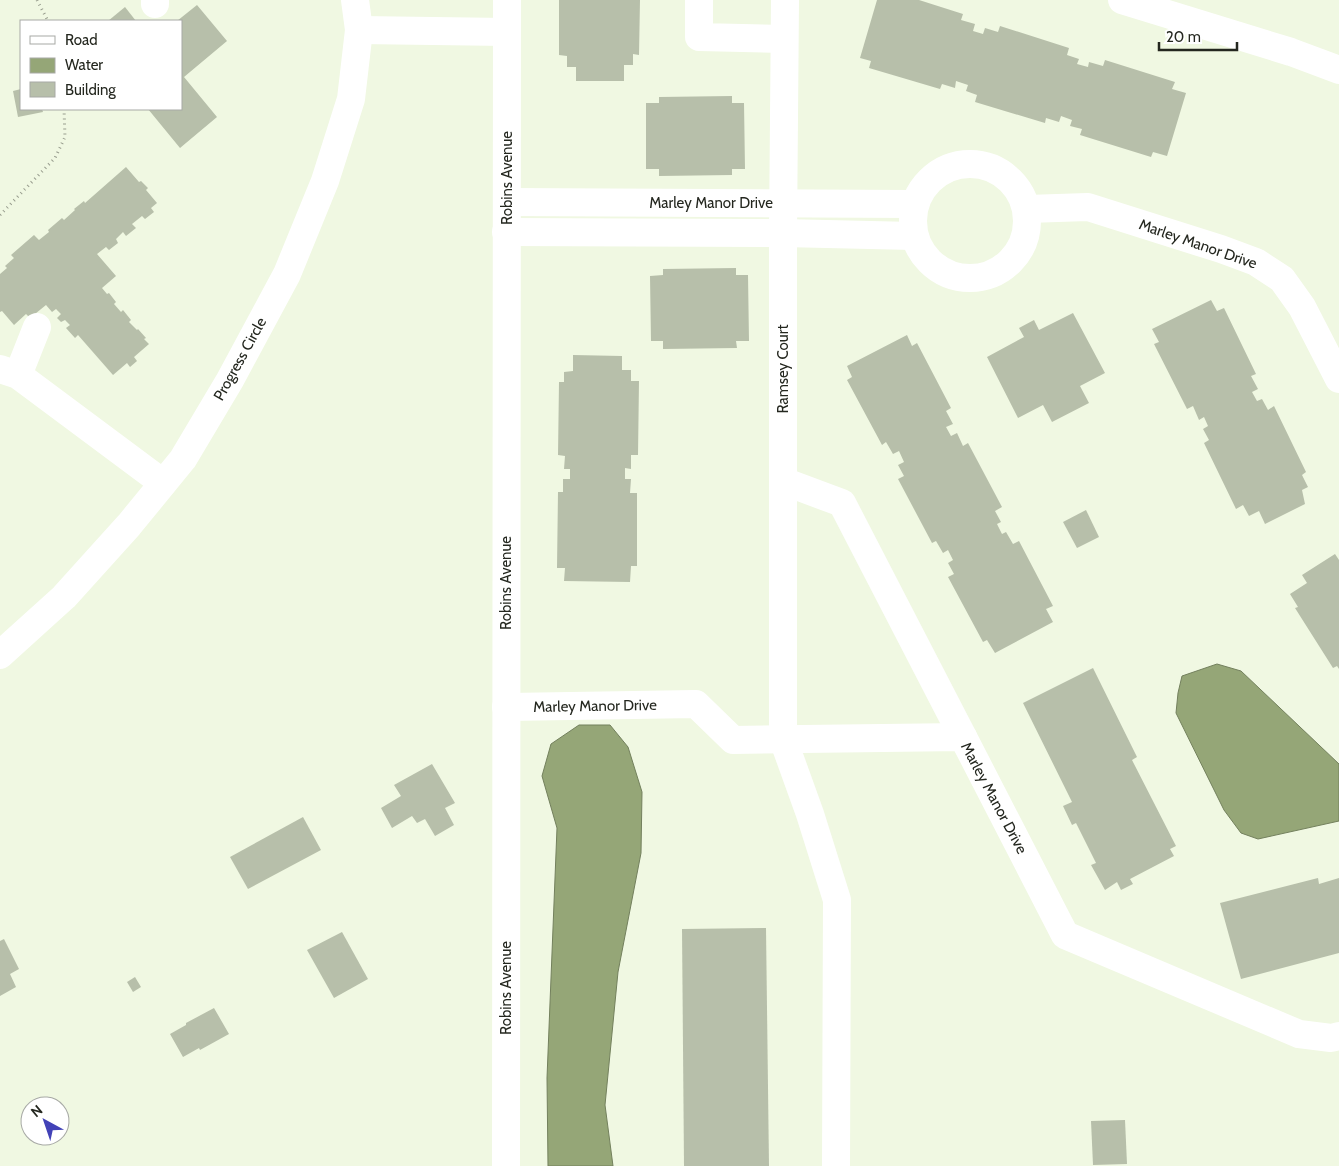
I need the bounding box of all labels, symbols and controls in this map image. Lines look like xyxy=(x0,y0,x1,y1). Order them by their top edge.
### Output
legend xyxy=(20,20,182,110)
scale bar xyxy=(1159,20,1236,52)
text: 20 m xyxy=(1166,28,1201,46)
text: Road xyxy=(65,31,98,49)
text: Water xyxy=(65,56,103,74)
text: Building xyxy=(65,81,116,99)
street label: Robins Avenue xyxy=(498,131,516,225)
street label: Marley Manor Drive xyxy=(649,194,773,212)
street label: Marley Manor Drive xyxy=(1137,215,1260,273)
street label: Progress Circle xyxy=(210,314,270,404)
street label: Ramsey Court xyxy=(774,324,792,414)
street label: Robins Avenue xyxy=(497,536,515,630)
street label: Marley Manor Drive xyxy=(533,696,657,716)
street label: Marley Manor Drive xyxy=(957,739,1031,857)
street label: Robins Avenue xyxy=(497,941,515,1035)
north arrow xyxy=(20,1096,70,1146)
text: N xyxy=(27,1101,46,1121)

